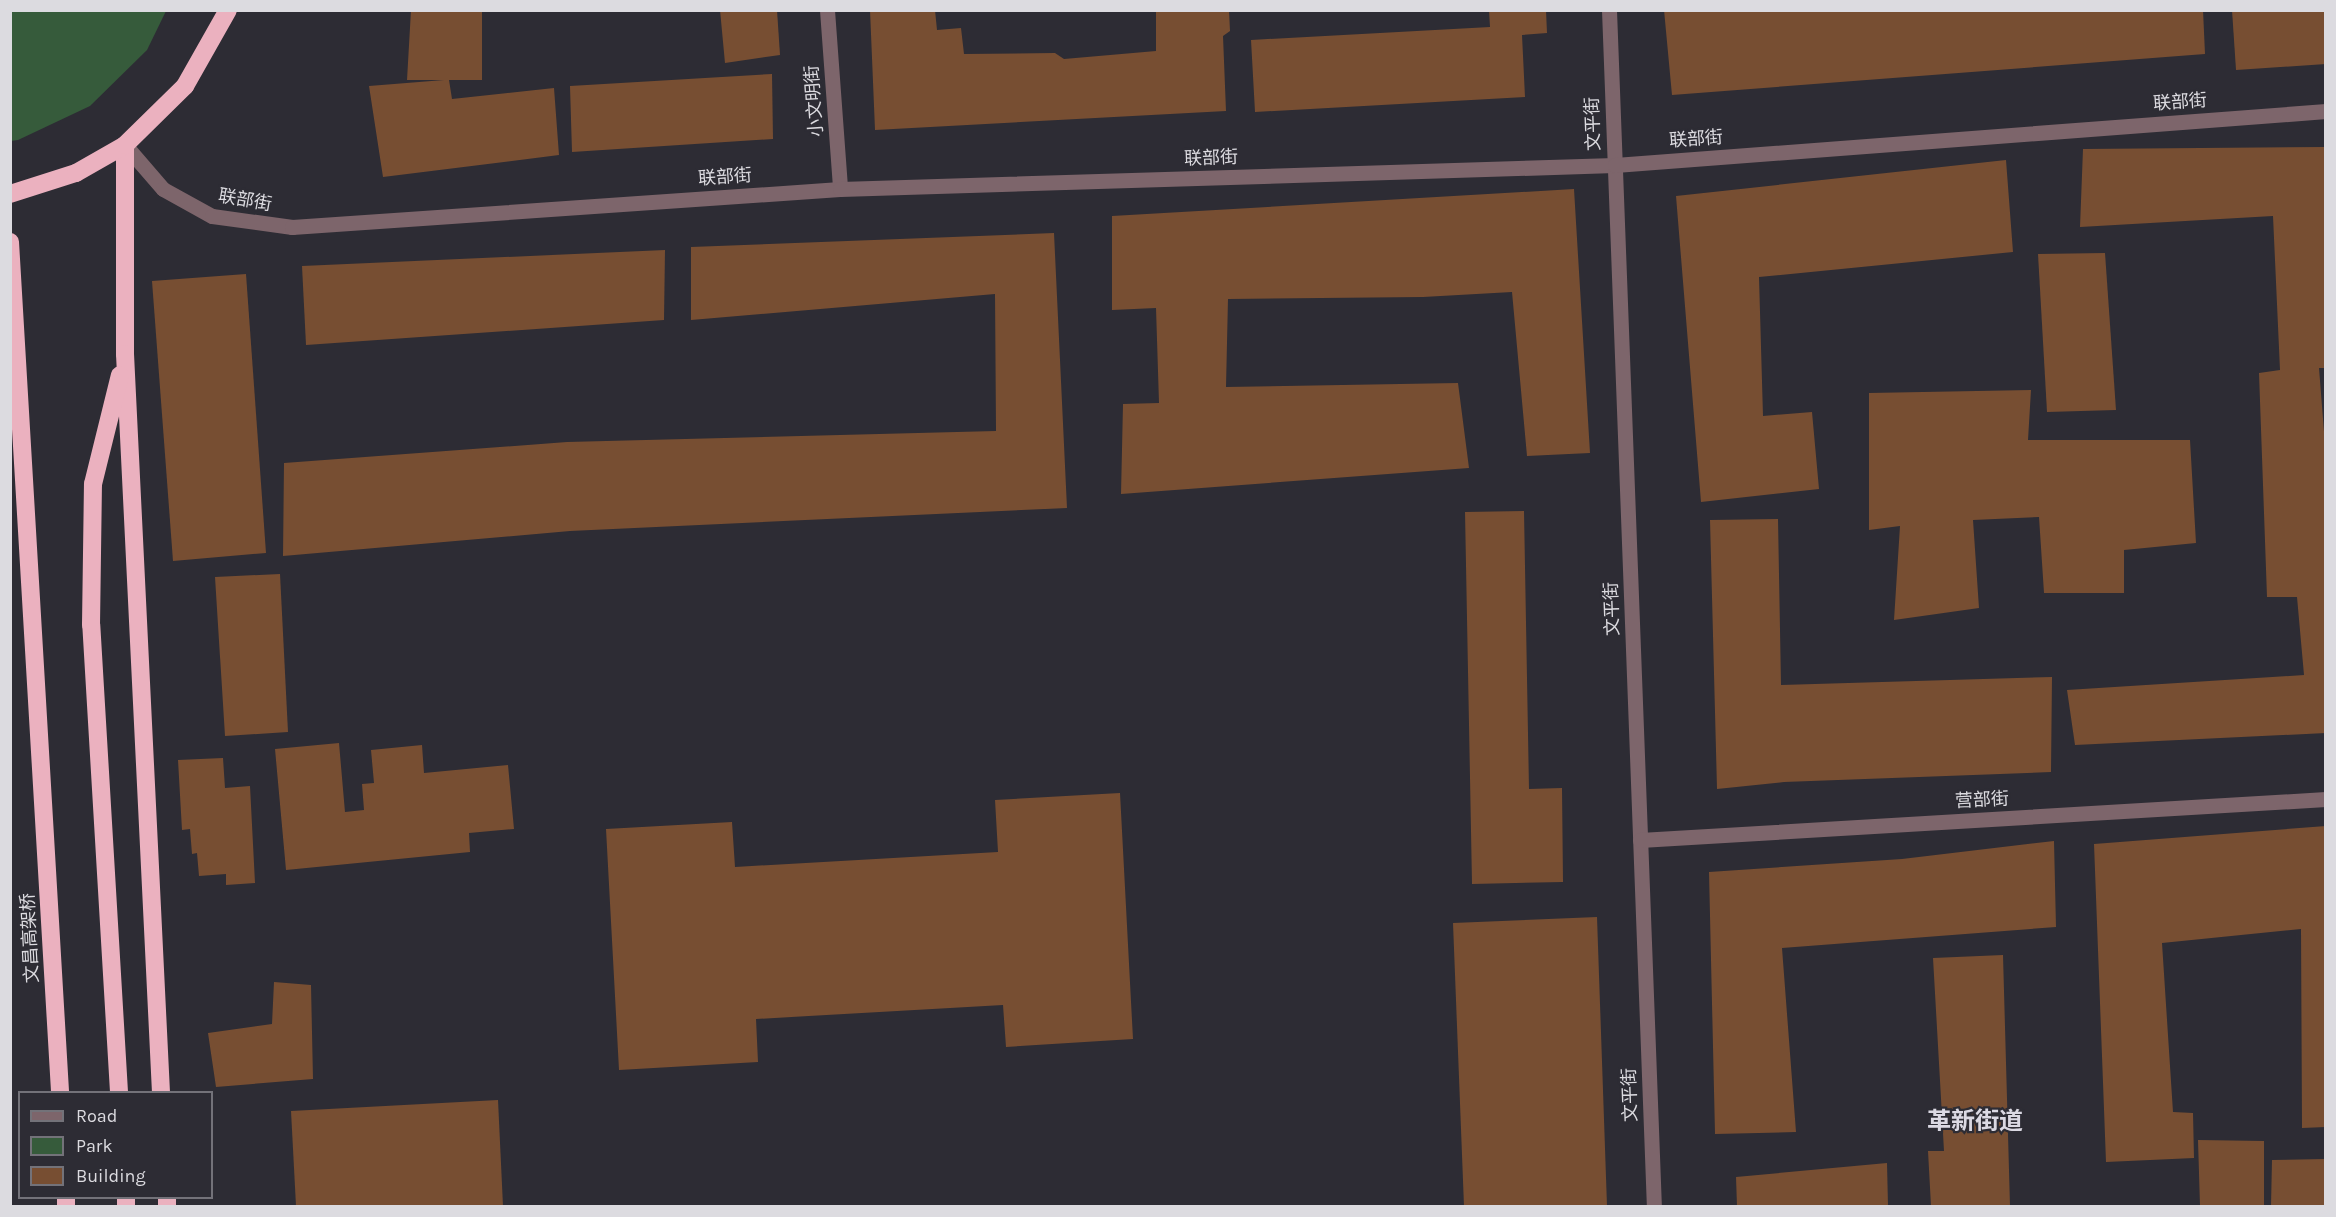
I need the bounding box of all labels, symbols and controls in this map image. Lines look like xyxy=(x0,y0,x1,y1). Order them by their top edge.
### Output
street label: 小文明街 xyxy=(801,64,827,138)
street label: 联部街 xyxy=(2152,89,2208,115)
street label: 文平街 xyxy=(1581,97,1605,151)
street label: 联部街 xyxy=(1668,126,1724,152)
street label: 联部街 xyxy=(1184,146,1238,170)
street label: 联部街 xyxy=(697,164,753,190)
street label: 联部街 xyxy=(217,185,273,215)
street label: 文平街 xyxy=(1600,582,1624,636)
street label: 营部街 xyxy=(1954,788,2010,812)
street label: 文昌高架桥 xyxy=(17,892,43,984)
street label: 文平街 xyxy=(1618,1068,1642,1122)
legend xyxy=(18,1091,213,1199)
text: Road xyxy=(76,1105,117,1127)
district label: 革新街道 xyxy=(1927,1108,2023,1136)
text: Park xyxy=(76,1135,113,1157)
text: Building xyxy=(76,1165,146,1187)

